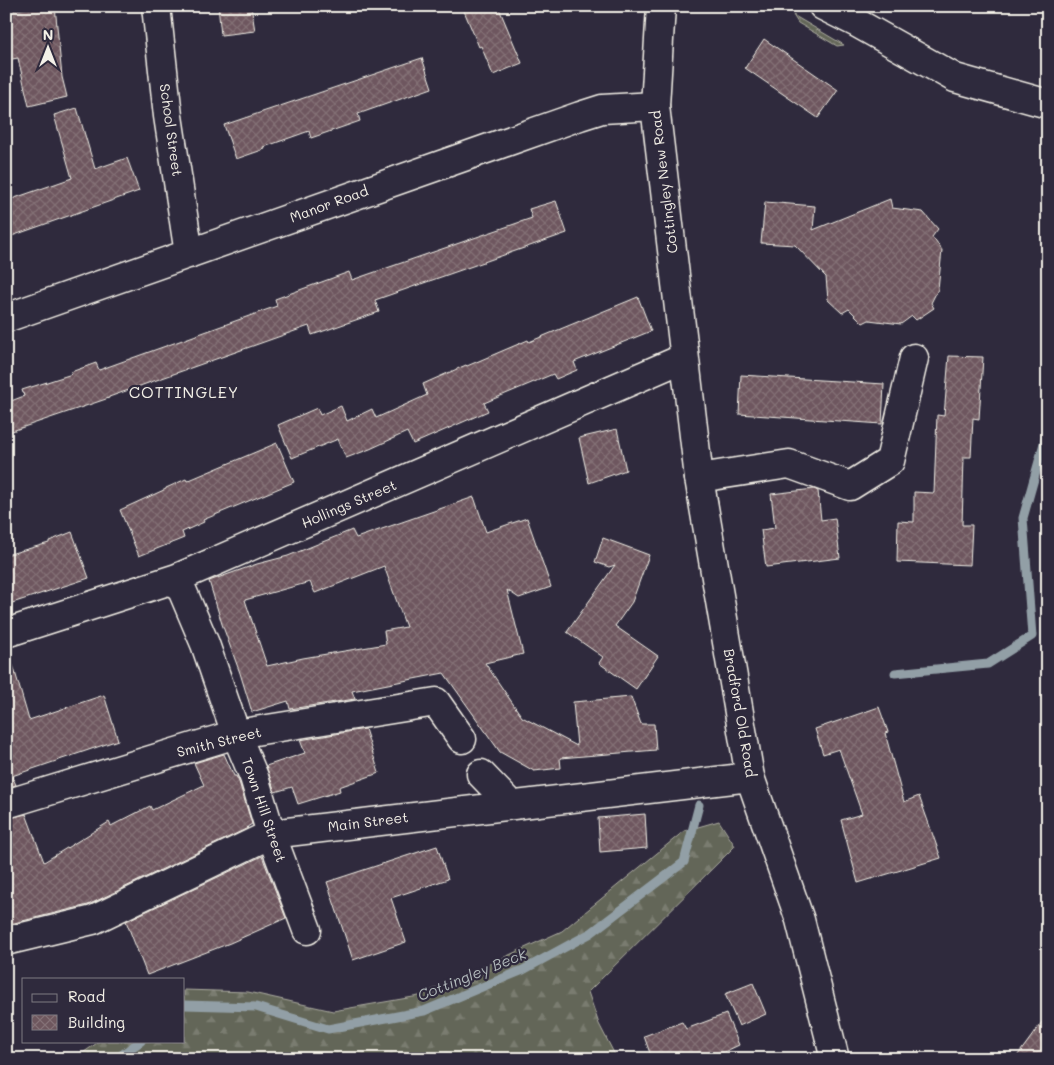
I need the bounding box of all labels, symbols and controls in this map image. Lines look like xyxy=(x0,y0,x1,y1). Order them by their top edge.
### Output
north arrow xyxy=(22,22,72,72)
text: N xyxy=(43,25,53,44)
street label: School Street xyxy=(156,82,187,177)
street label: Cottingley New Road xyxy=(645,109,682,255)
street label: Manor Road xyxy=(287,180,371,227)
district label: COTTINGLEY xyxy=(129,381,239,402)
street label: Hollings Street xyxy=(298,475,399,532)
street label: Bradford Old Road xyxy=(720,647,761,779)
street label: Smith Street xyxy=(175,722,263,761)
street label: Town Hill Street xyxy=(238,755,291,865)
street label: Main Street xyxy=(327,807,409,836)
water label: Cottingley Beck xyxy=(414,943,530,1005)
legend xyxy=(22,978,185,1042)
text: Road xyxy=(68,986,105,1006)
text: Building xyxy=(68,1012,125,1032)

